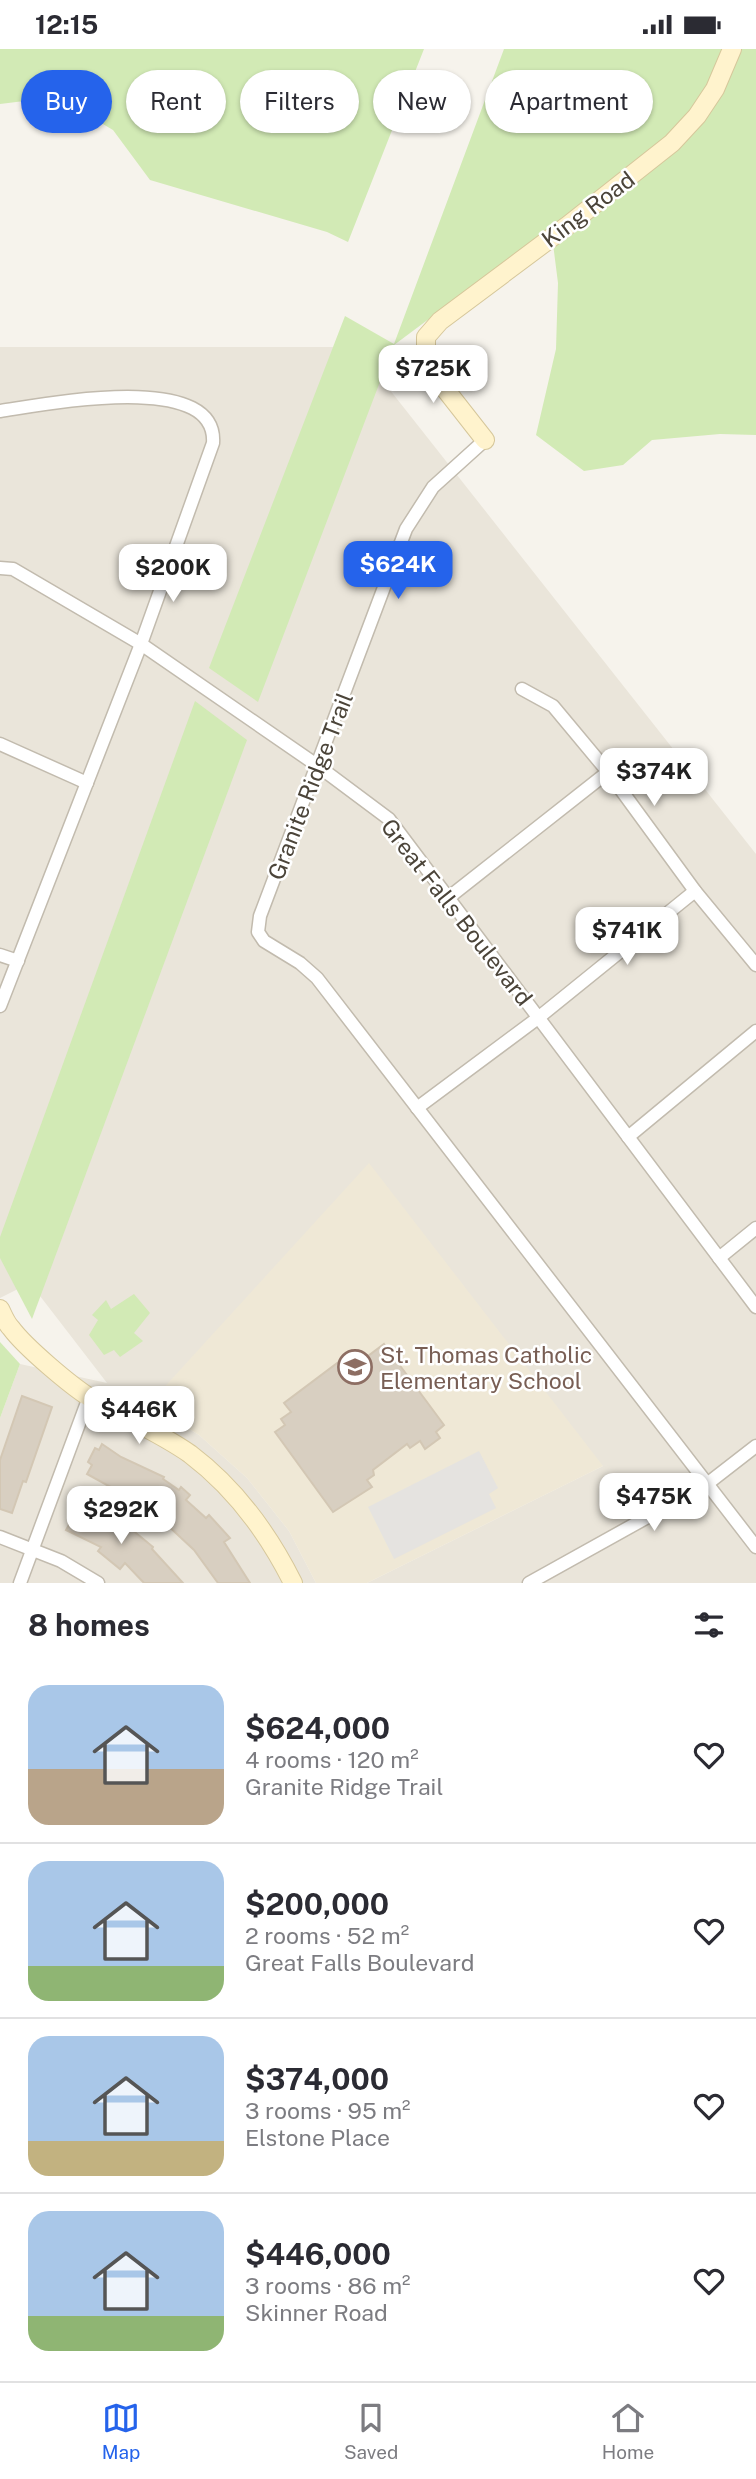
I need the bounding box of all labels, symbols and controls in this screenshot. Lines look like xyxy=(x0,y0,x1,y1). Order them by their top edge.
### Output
text: 12:15 xyxy=(35,9,98,40)
chip: Buy xyxy=(21,70,112,133)
chip: Rent xyxy=(126,70,226,133)
chip: Filters xyxy=(240,70,359,133)
chip: New xyxy=(373,70,471,133)
chip: Apartment xyxy=(485,70,653,133)
street label: King Road xyxy=(536,165,640,253)
pin: $725K xyxy=(384,345,482,405)
text: $725K xyxy=(395,354,471,381)
pin: $624K xyxy=(349,541,447,601)
pin: $200K xyxy=(124,545,222,604)
text: $624K xyxy=(359,550,437,577)
text: $200K xyxy=(135,553,211,580)
street label: Granite Ridge Trail xyxy=(262,689,358,883)
pin: $374K xyxy=(605,749,703,808)
text: $374K xyxy=(616,757,692,784)
street label: Great Falls Boulevard xyxy=(376,813,538,1011)
pin: $741K xyxy=(578,907,676,967)
text: $741K xyxy=(591,916,663,943)
place label: St. Thomas Catholic Elementary School xyxy=(380,1341,592,1394)
school or university icon: St. Thomas Catholic Elementary School xyxy=(336,1348,374,1386)
pin: $446K xyxy=(90,1387,188,1446)
text: $446K xyxy=(100,1395,178,1422)
pin: $475K xyxy=(605,1473,703,1533)
text: $475K xyxy=(615,1482,693,1509)
pin: $292K xyxy=(72,1487,170,1546)
text: $292K xyxy=(83,1495,159,1522)
icon: filters xyxy=(690,1606,728,1644)
text: 8 homes xyxy=(28,1607,150,1643)
text: $624,000 xyxy=(245,1710,390,1746)
icon: home xyxy=(84,1713,168,1797)
icon: heart xyxy=(690,1736,728,1774)
text: 4 rooms · 120 m² xyxy=(245,1746,419,1773)
text: Granite Ridge Trail xyxy=(245,1773,443,1800)
text: $200,000 xyxy=(245,1886,389,1922)
icon: home xyxy=(84,1889,168,1973)
icon: heart xyxy=(690,1912,728,1950)
text: 2 rooms · 52 m² xyxy=(245,1922,409,1949)
text: Great Falls Boulevard xyxy=(245,1949,475,1976)
text: $374,000 xyxy=(245,2061,389,2097)
icon: home xyxy=(84,2064,168,2148)
icon: heart xyxy=(690,2087,728,2125)
text: 3 rooms · 95 m² xyxy=(245,2097,411,2124)
text: Elstone Place xyxy=(245,2124,390,2151)
text: $446,000 xyxy=(245,2236,391,2272)
icon: home xyxy=(84,2239,168,2323)
icon: heart xyxy=(690,2262,728,2300)
text: 3 rooms · 86 m² xyxy=(245,2272,411,2299)
text: Skinner Road xyxy=(245,2299,388,2326)
tab: Map xyxy=(102,2399,140,2463)
tab: Saved xyxy=(344,2399,398,2463)
tab: Home xyxy=(602,2399,654,2463)

